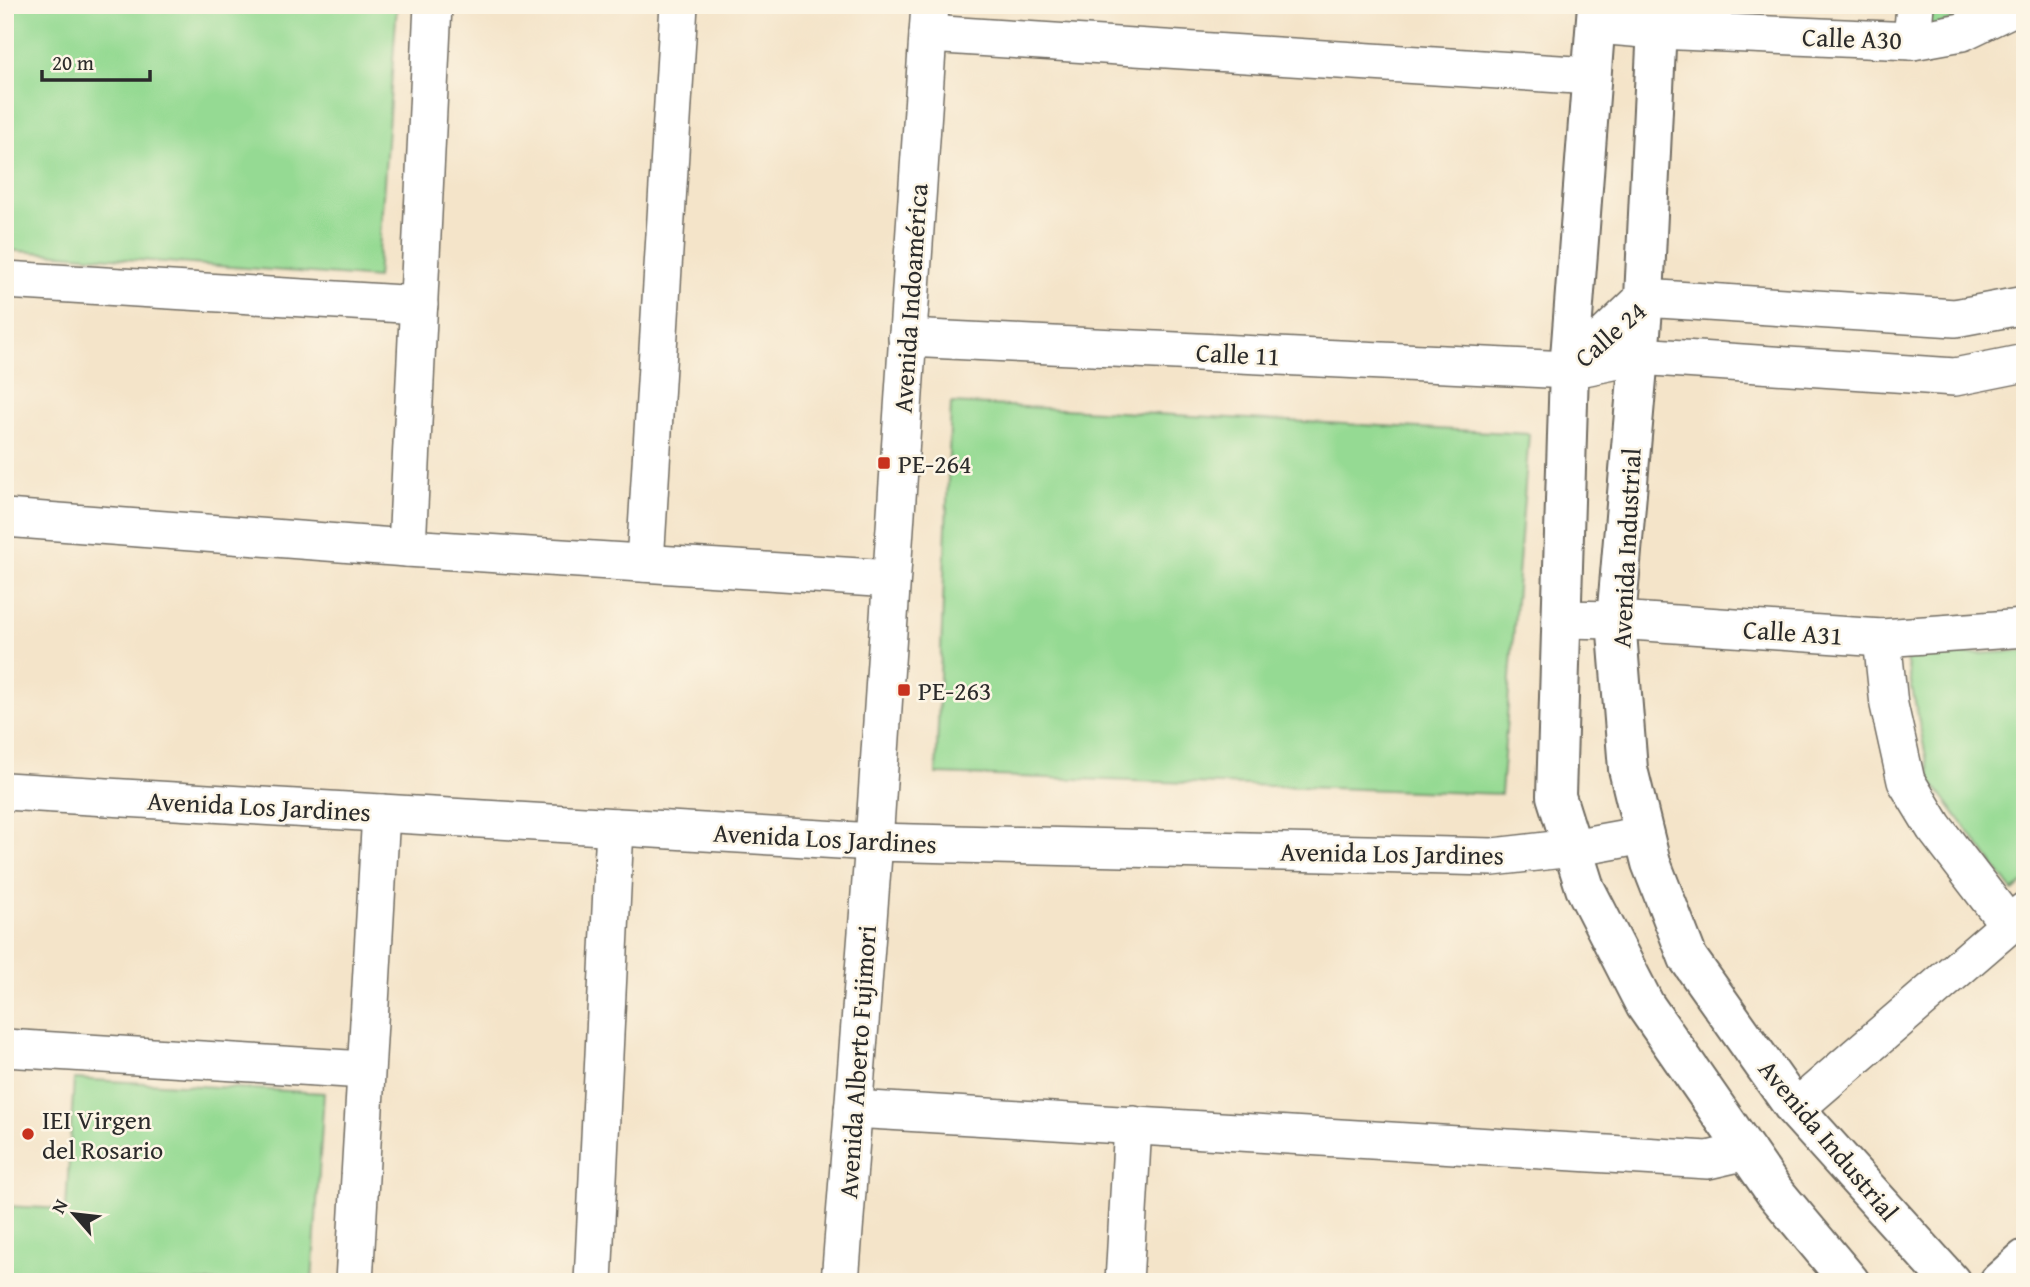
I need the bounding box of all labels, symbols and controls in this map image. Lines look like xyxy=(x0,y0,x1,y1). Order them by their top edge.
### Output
street label: Calle A30 xyxy=(1801,17,1903,59)
scale bar xyxy=(42,38,150,82)
text: 20 m xyxy=(52,47,94,78)
street label: Avenida Indoamérica xyxy=(883,181,938,414)
street label: Calle 24 xyxy=(1566,292,1654,376)
street label: Calle 11 xyxy=(1195,332,1281,376)
place label: PE-264 xyxy=(898,444,972,483)
street label: Avenida Industrial xyxy=(1601,447,1651,649)
marker: PE-264 xyxy=(876,455,892,471)
street label: Calle A31 xyxy=(1742,609,1844,655)
place label: PE-263 xyxy=(918,671,992,710)
marker: PE-263 xyxy=(896,682,912,698)
street label: Avenida Los Jardines xyxy=(146,781,372,831)
street label: Avenida Los Jardines xyxy=(712,813,938,863)
street label: Avenida Los Jardines xyxy=(1280,832,1504,874)
street label: Avenida Alberto Fujimori xyxy=(828,924,886,1200)
street label: Avenida Industrial xyxy=(1750,1051,1908,1229)
place label: IEI Virgen del Rosario xyxy=(42,1100,163,1169)
marker: IEI Virgen del Rosario xyxy=(20,1126,36,1142)
north arrow xyxy=(38,1178,108,1248)
text: N xyxy=(44,1194,74,1218)

